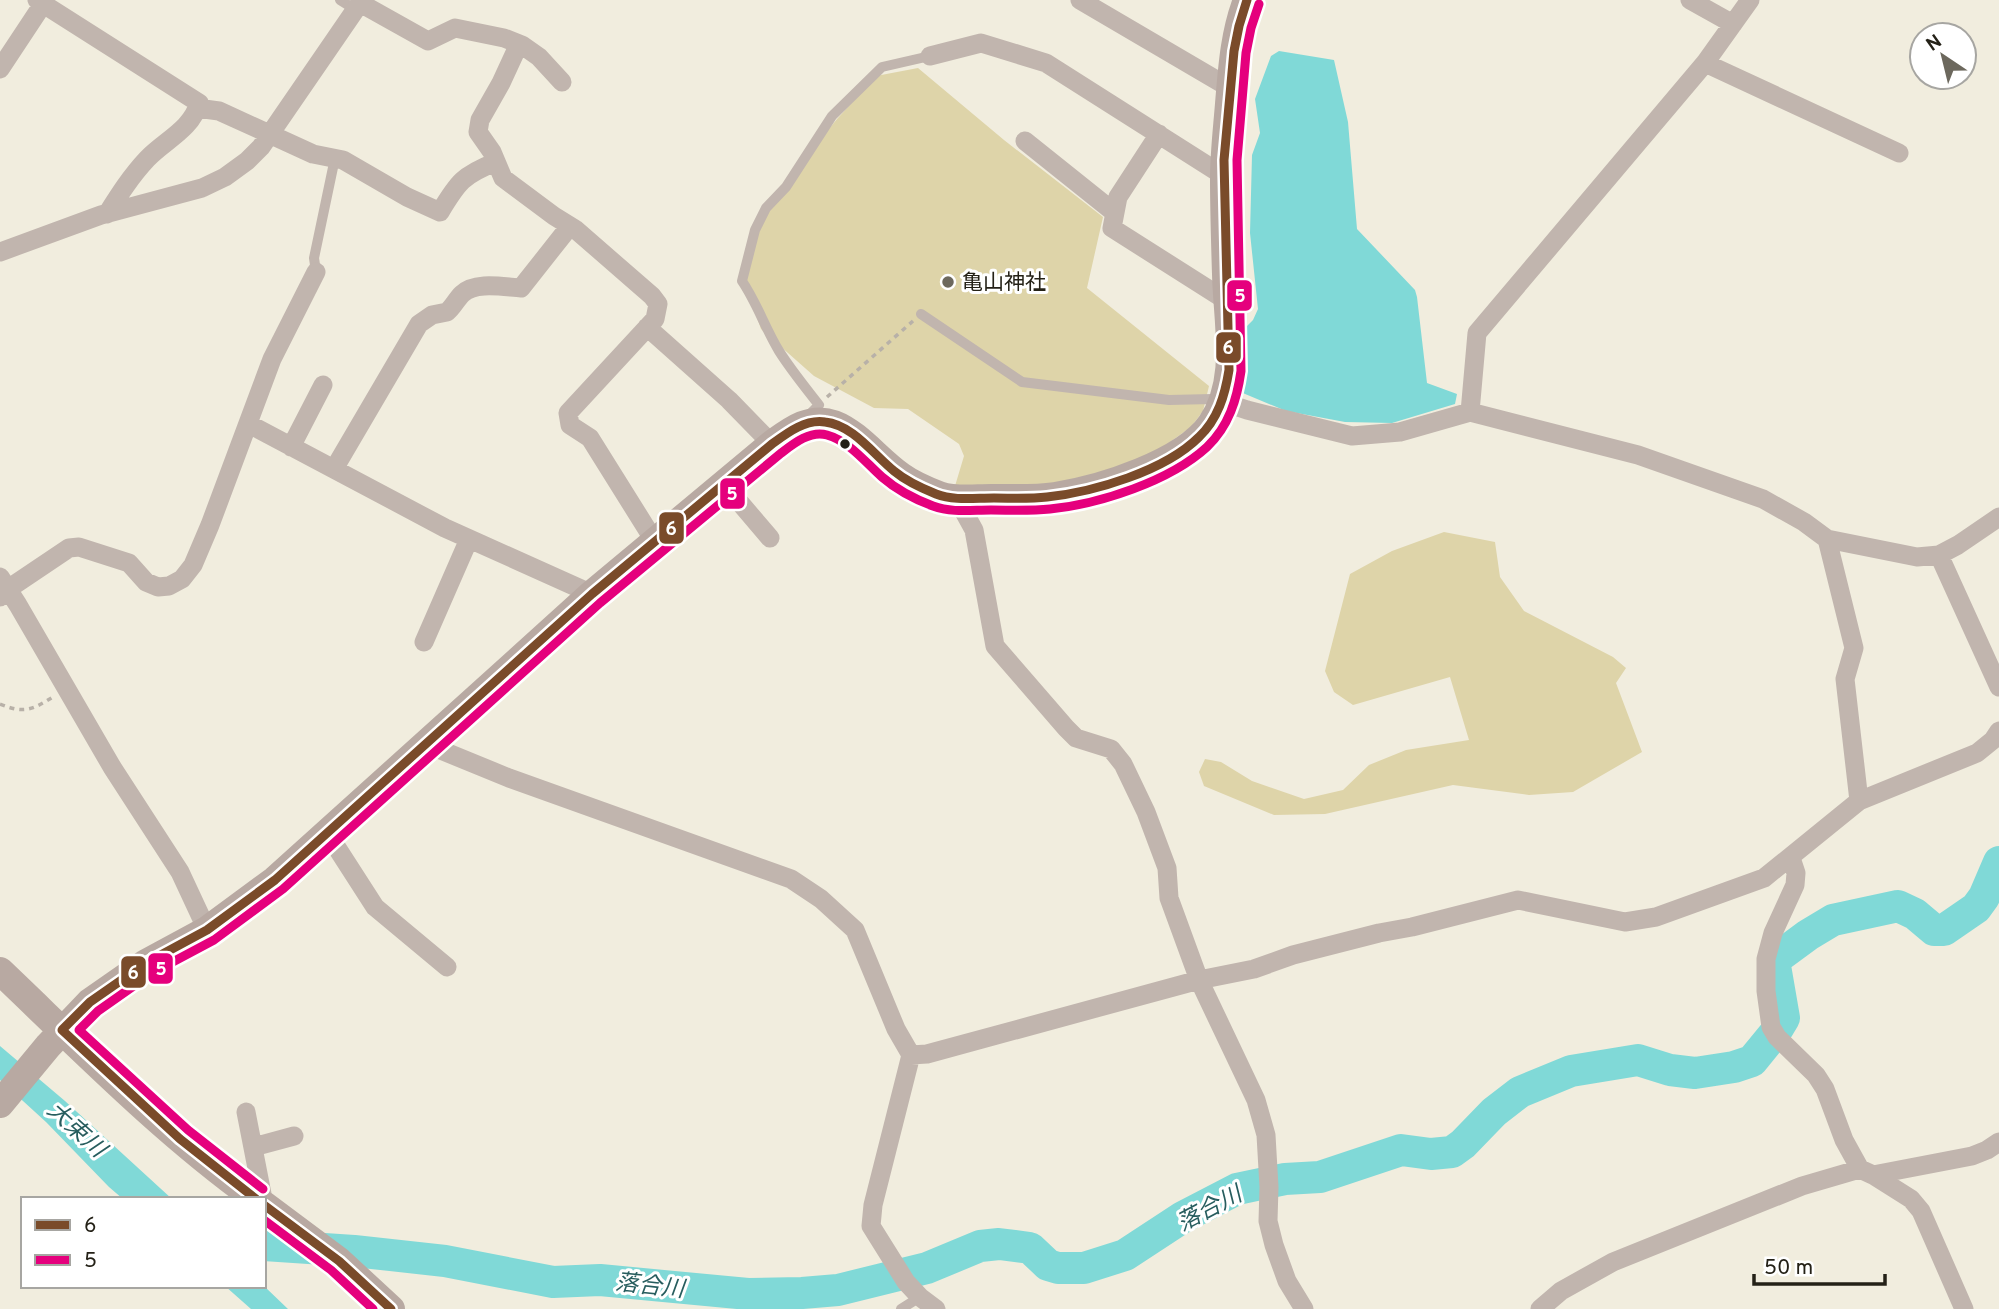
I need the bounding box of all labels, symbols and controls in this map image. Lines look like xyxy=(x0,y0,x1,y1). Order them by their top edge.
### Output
north arrow xyxy=(1908,21,1978,91)
text: N xyxy=(1922,30,1947,57)
place label: 亀山神社 xyxy=(962,270,1046,297)
marker: 亀山神社 xyxy=(940,274,956,290)
line badge: 5 xyxy=(1226,279,1253,312)
text: 5 xyxy=(1234,285,1246,309)
line badge: 6 xyxy=(1215,331,1242,364)
text: 6 xyxy=(1222,337,1234,361)
unlabelled marker xyxy=(838,437,852,451)
line badge: 5 xyxy=(719,477,746,510)
text: 5 xyxy=(726,483,738,507)
line badge: 6 xyxy=(658,511,685,545)
text: 6 xyxy=(665,518,677,542)
line badge: 5 xyxy=(147,952,174,985)
line badge: 6 xyxy=(120,955,147,989)
text: 5 xyxy=(155,958,167,982)
text: 6 xyxy=(127,962,139,986)
water label: 大束川 xyxy=(40,1097,113,1167)
water label: 落合川 xyxy=(1173,1180,1250,1239)
legend xyxy=(21,1197,266,1288)
text: 6 xyxy=(84,1213,97,1240)
scale bar xyxy=(1754,1242,1885,1286)
text: 5 xyxy=(84,1248,97,1275)
text: 50 m xyxy=(1764,1255,1813,1282)
water label: 落合川 xyxy=(614,1269,689,1306)

